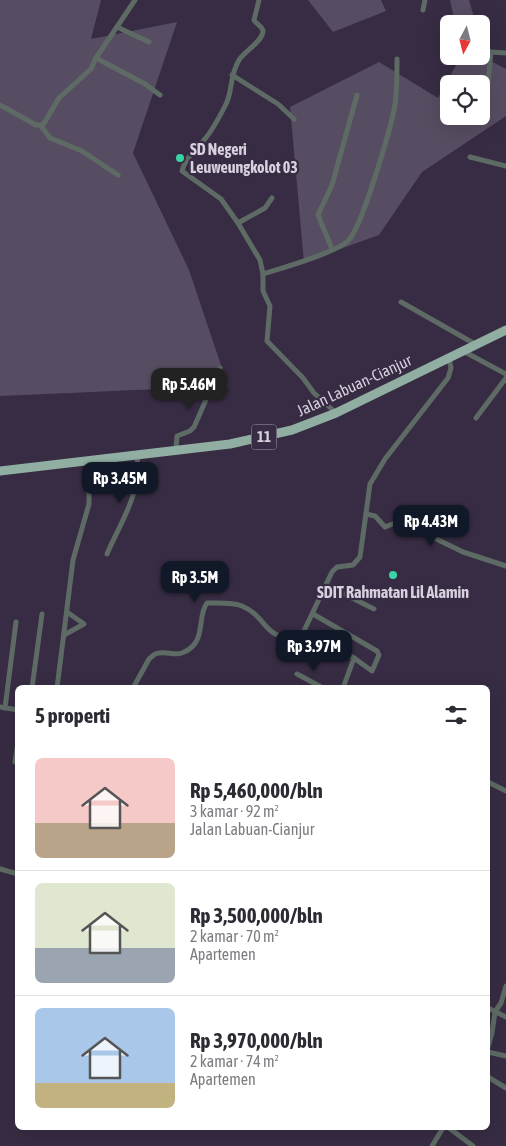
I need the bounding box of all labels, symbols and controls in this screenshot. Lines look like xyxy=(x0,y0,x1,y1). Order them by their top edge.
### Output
north arrow xyxy=(440,15,490,65)
map controls xyxy=(440,15,490,125)
button: locate xyxy=(440,75,490,125)
place label: SD Negeri Leuweungkolot 03 xyxy=(190,140,298,176)
marker: SD Negeri Leuweungkolot 03 xyxy=(174,152,186,164)
street label: Jalan Labuan-Cianjur xyxy=(294,350,415,420)
pin: Rp 5.46M xyxy=(137,368,241,410)
text: Rp 5.46M xyxy=(162,375,216,393)
road number: 11 xyxy=(252,424,276,450)
pin: Rp 3.45M xyxy=(68,462,172,504)
text: Rp 3.45M xyxy=(93,469,147,487)
pin: Rp 4.43M xyxy=(379,504,483,547)
text: Rp 4.43M xyxy=(404,512,458,530)
pin: Rp 3.5M xyxy=(149,560,241,603)
text: Rp 3.5M xyxy=(172,568,218,586)
marker: SDIT Rahmatan Lil Alamin xyxy=(387,569,399,581)
place label: SDIT Rahmatan Lil Alamin xyxy=(317,583,469,601)
pin: Rp 3.97M xyxy=(262,630,366,672)
text: Rp 3.97M xyxy=(287,637,341,655)
icon: filters xyxy=(442,701,470,729)
text: 5 properti xyxy=(35,703,110,727)
icon: home xyxy=(75,778,135,838)
text: Rp 5,460,000/bln xyxy=(190,778,323,802)
text: 3 kamar · 92 m² xyxy=(190,802,279,820)
text: Jalan Labuan-Cianjur xyxy=(190,820,315,838)
icon: home xyxy=(75,903,135,963)
text: Rp 3,500,000/bln xyxy=(190,903,323,927)
text: 2 kamar · 70 m² xyxy=(190,927,279,945)
text: Apartemen xyxy=(190,945,256,963)
icon: home xyxy=(75,1028,135,1088)
text: Rp 3,970,000/bln xyxy=(190,1028,323,1052)
text: 2 kamar · 74 m² xyxy=(190,1052,279,1070)
text: Apartemen xyxy=(190,1070,256,1088)

